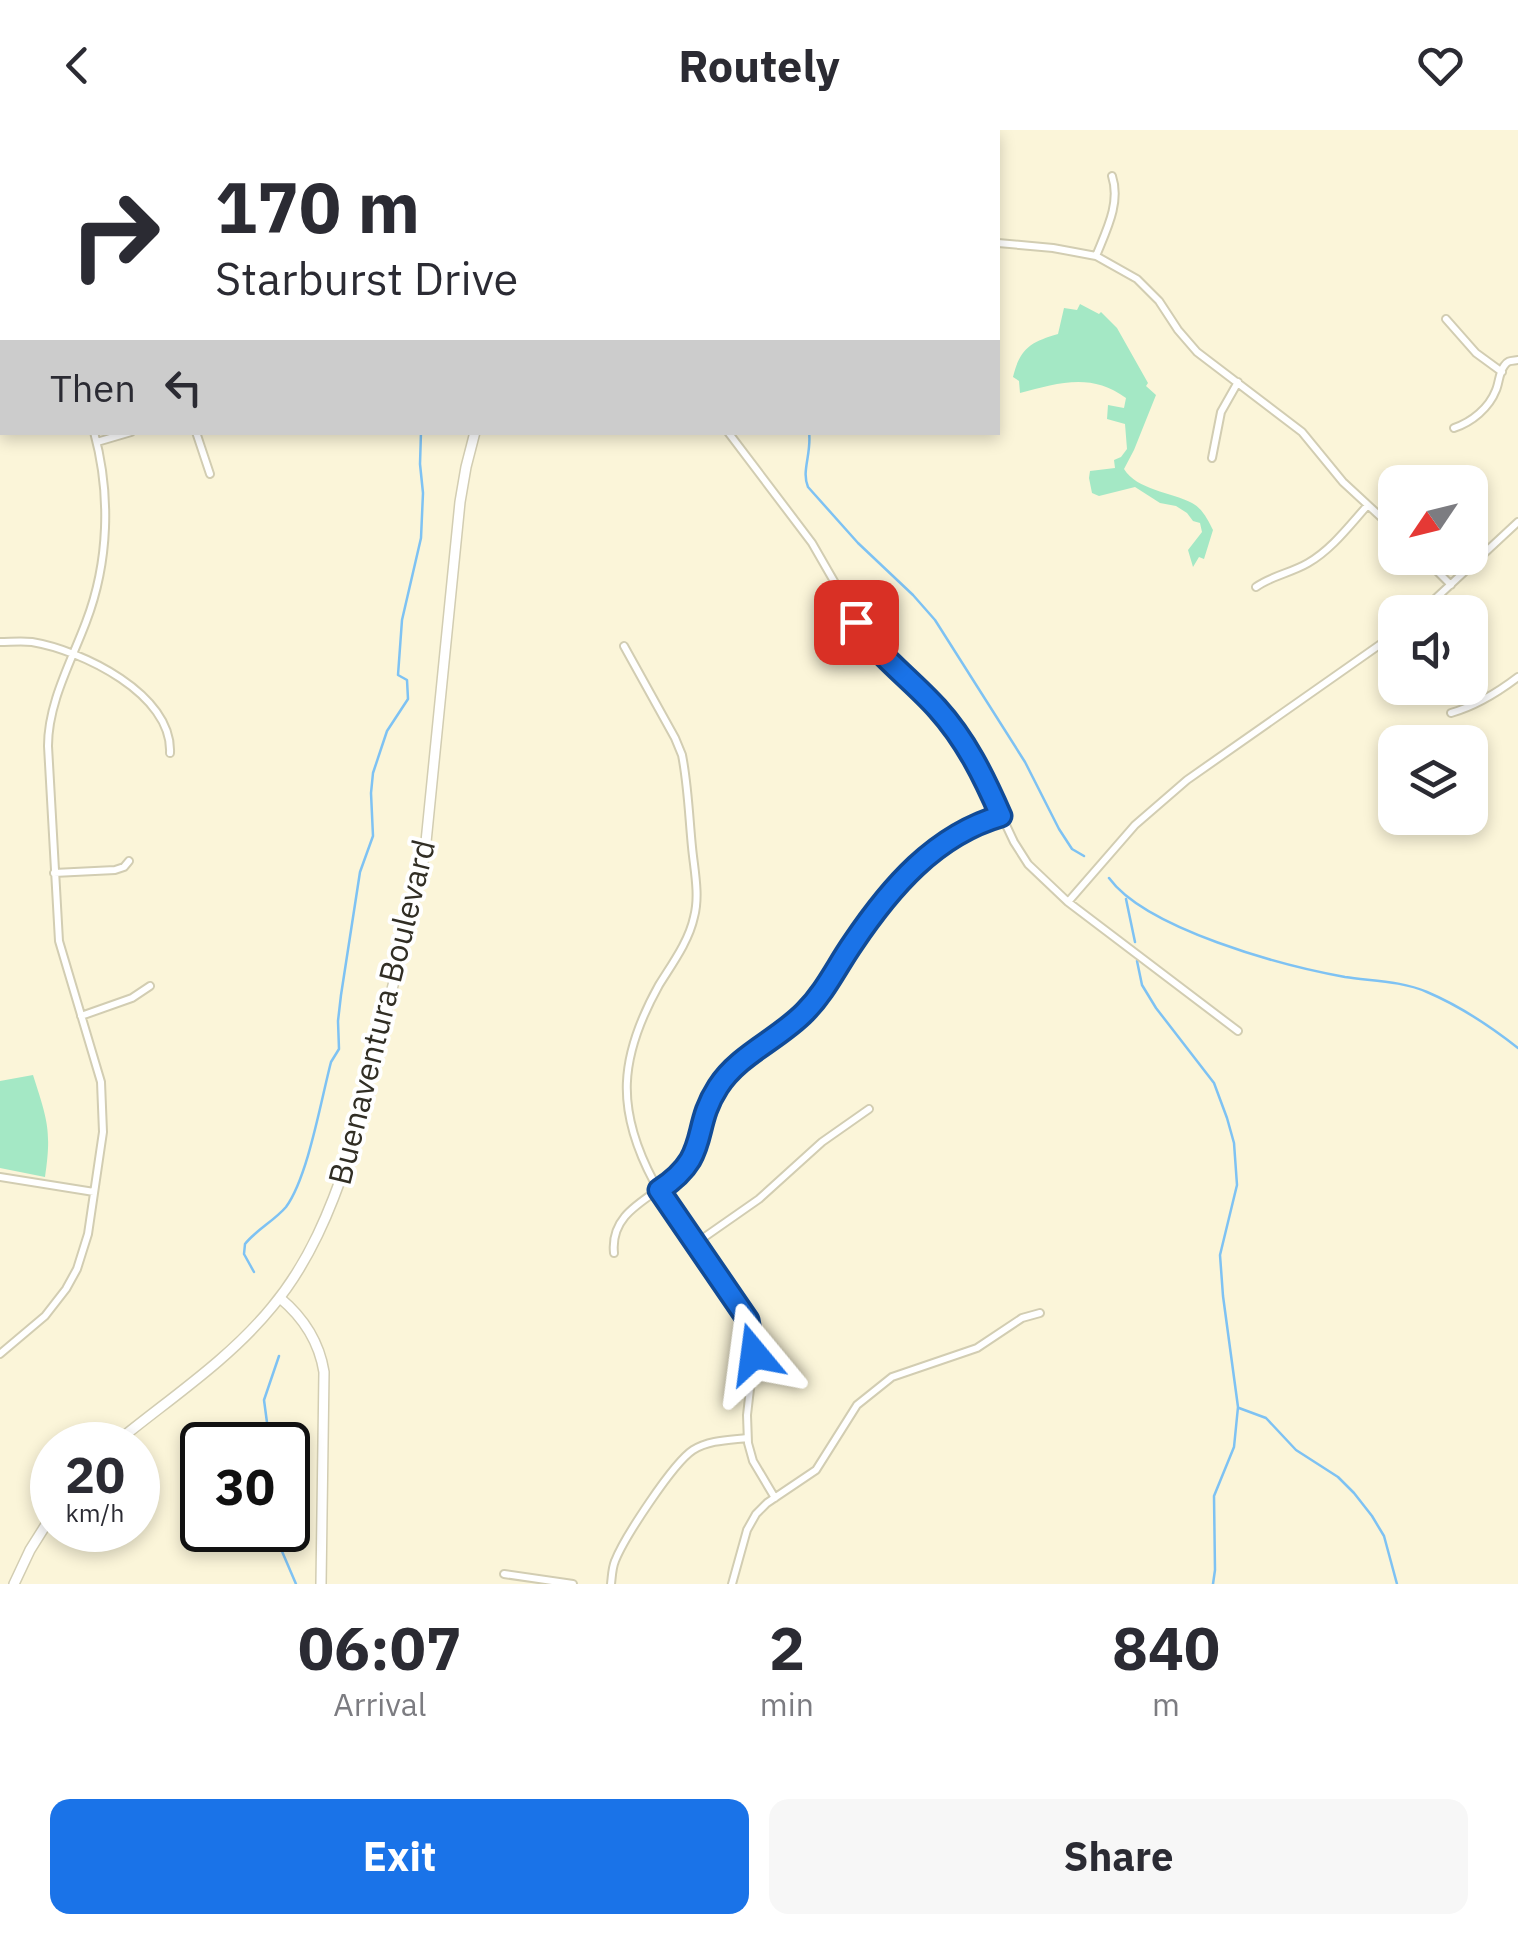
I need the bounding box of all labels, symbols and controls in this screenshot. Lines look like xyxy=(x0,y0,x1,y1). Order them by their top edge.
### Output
text: Routely xyxy=(678,36,840,94)
icon: back xyxy=(50,38,105,93)
icon: heart xyxy=(1413,38,1468,93)
text: 170 m xyxy=(215,161,420,252)
icon: right xyxy=(50,170,180,300)
text: Starburst Drive xyxy=(215,249,518,307)
icon: left xyxy=(156,360,211,415)
text: Then xyxy=(50,363,136,412)
north arrow xyxy=(1378,465,1488,575)
map controls xyxy=(1378,465,1488,835)
pin xyxy=(814,580,899,665)
icon: arrive xyxy=(829,595,884,650)
button: sound xyxy=(1378,595,1488,705)
button: layers xyxy=(1378,725,1488,835)
street label: Buenaventura Boulevard xyxy=(318,835,444,1189)
position arrow xyxy=(702,1302,806,1406)
speed limit sign: 30 xyxy=(180,1422,310,1552)
text: 20 xyxy=(65,1442,125,1507)
text: km/h xyxy=(66,1496,124,1529)
text: 06:07 xyxy=(298,1608,462,1687)
text: 2 xyxy=(769,1608,805,1687)
text: 840 xyxy=(1112,1608,1220,1687)
text: Arrival xyxy=(333,1683,427,1725)
text: min xyxy=(760,1683,814,1725)
text: m xyxy=(1152,1683,1180,1725)
button: Exit xyxy=(50,1799,749,1914)
button: Share xyxy=(769,1799,1468,1914)

